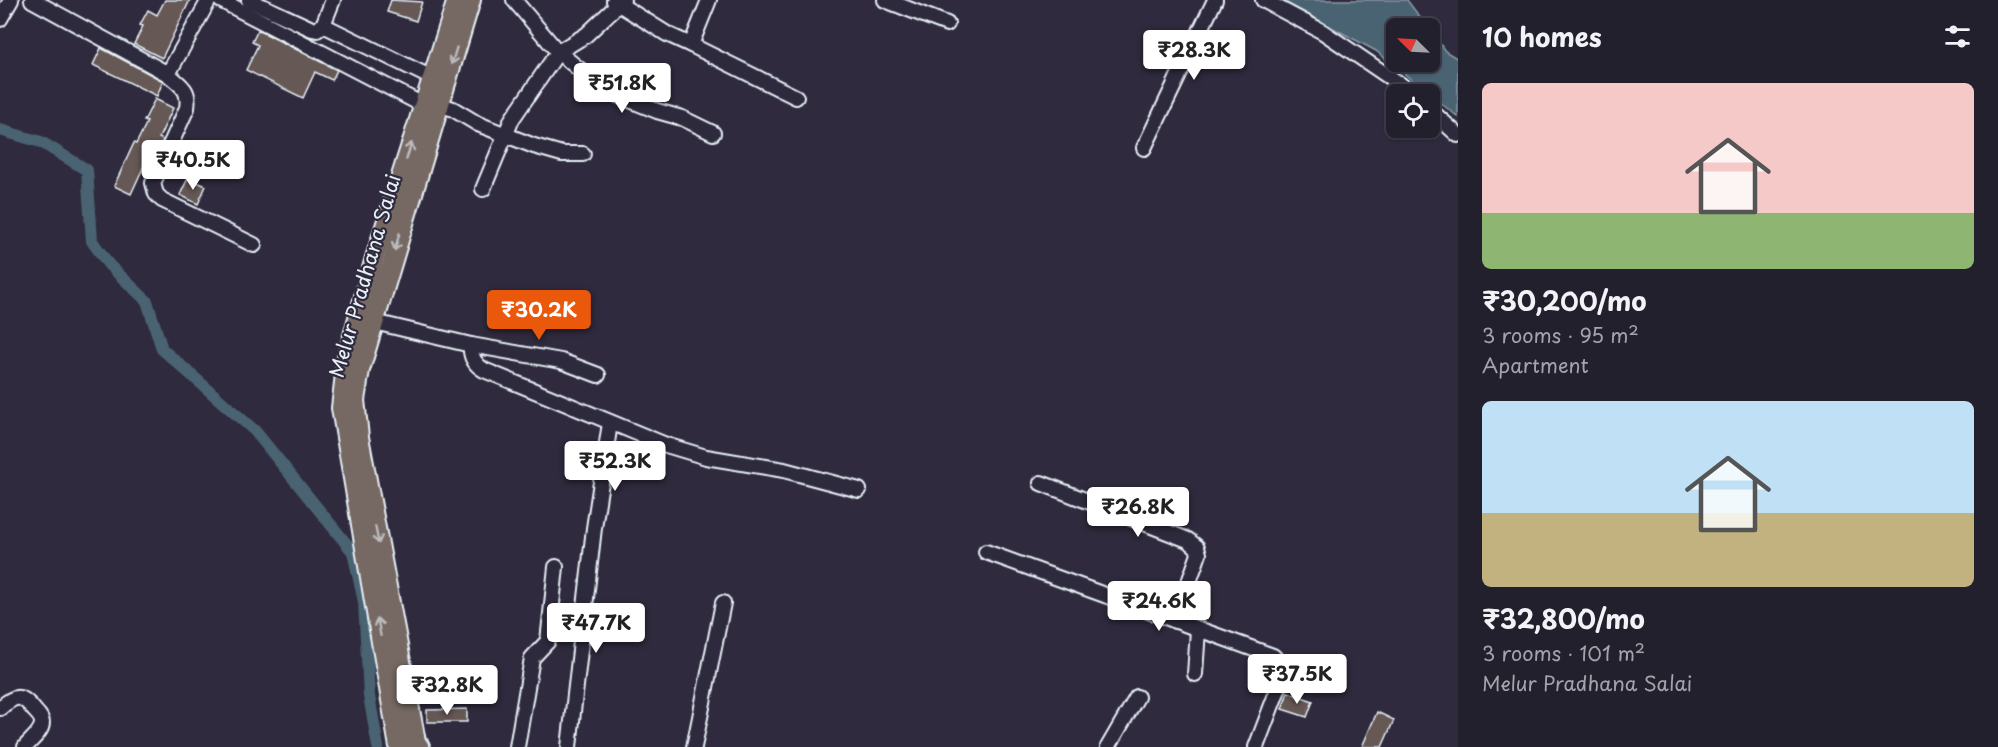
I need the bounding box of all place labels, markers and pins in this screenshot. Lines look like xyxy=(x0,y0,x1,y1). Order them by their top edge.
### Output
pin: ₹28.3K xyxy=(1145,30,1243,81)
pin: ₹51.8K xyxy=(573,63,671,114)
pin: ₹40.5K xyxy=(144,140,242,191)
pin: ₹30.2K xyxy=(490,290,588,341)
pin: ₹52.3K xyxy=(566,441,664,492)
pin: ₹26.8K xyxy=(1089,487,1187,538)
pin: ₹24.6K xyxy=(1110,581,1208,632)
pin: ₹47.7K xyxy=(547,603,645,654)
pin: ₹37.5K xyxy=(1248,654,1346,705)
pin: ₹32.8K xyxy=(398,665,496,716)

